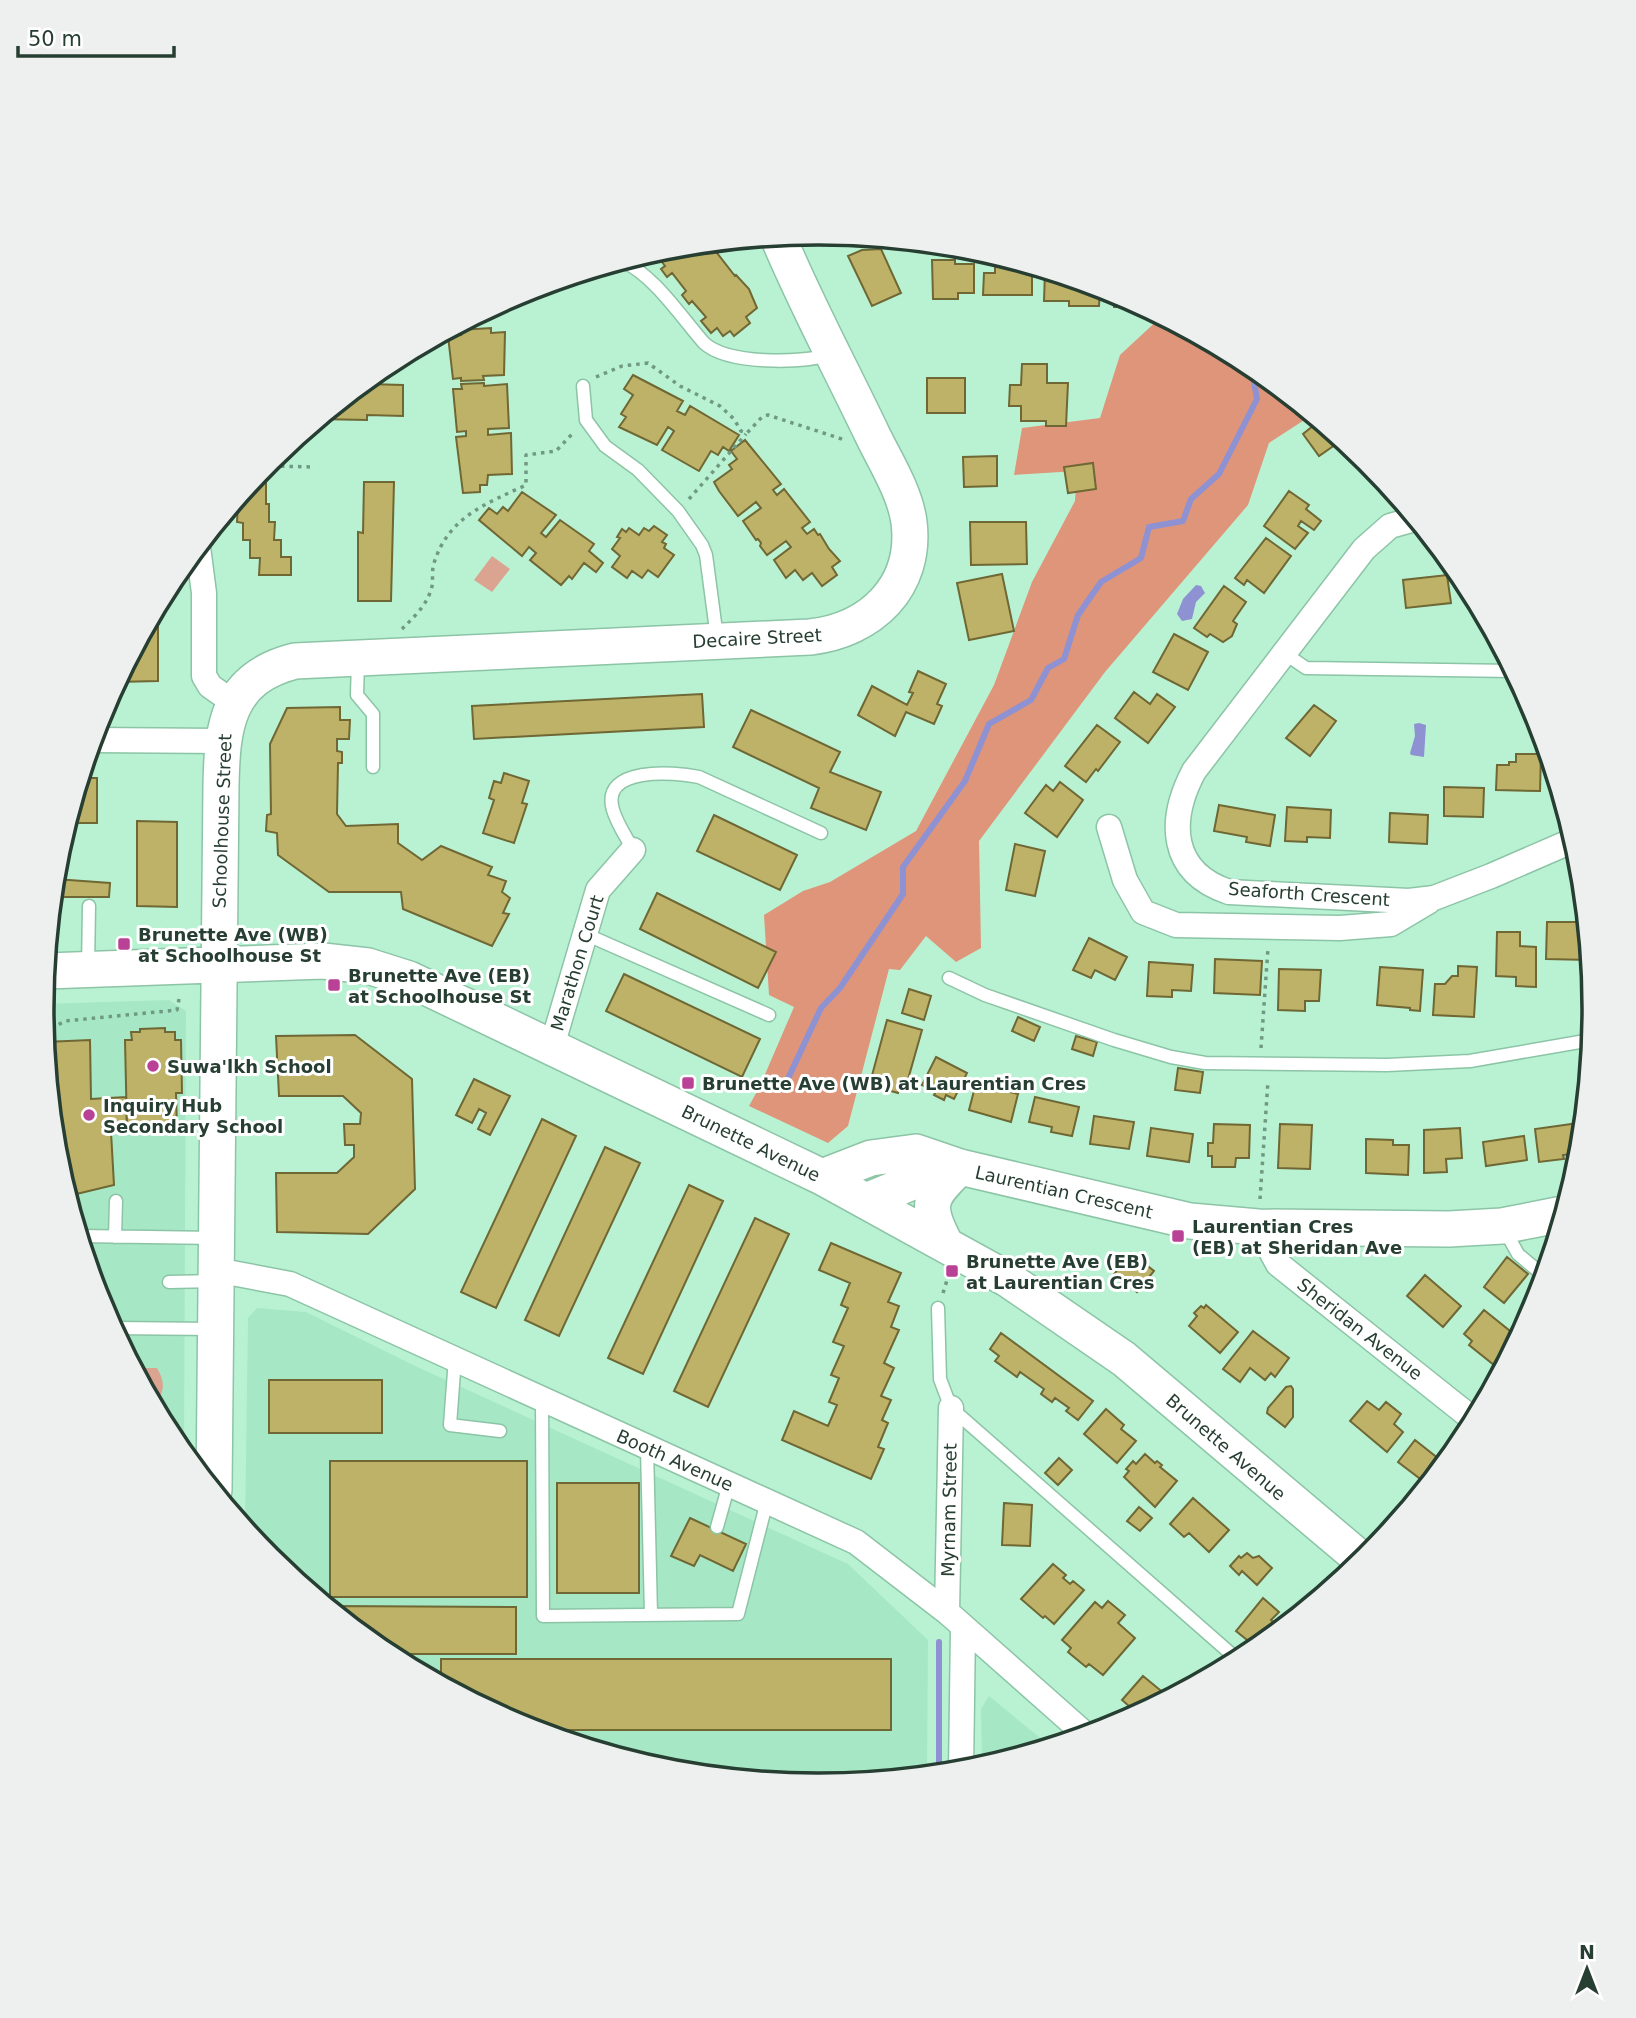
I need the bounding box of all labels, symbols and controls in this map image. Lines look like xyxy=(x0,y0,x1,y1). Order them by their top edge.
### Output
scale bar xyxy=(18,14,173,58)
text: 50 m xyxy=(28,27,82,51)
street label: Decaire Street xyxy=(692,624,822,652)
street label: Schoolhouse Street xyxy=(208,733,236,909)
street label: Seaforth Crescent xyxy=(1227,878,1391,910)
street label: Marathon Court xyxy=(546,892,608,1034)
place label: Brunette Ave (WB) at Schoolhouse St xyxy=(138,924,328,966)
marker: Brunette Ave (WB) at Schoolhouse St xyxy=(116,936,132,952)
place label: Brunette Ave (EB) at Schoolhouse St xyxy=(348,965,532,1007)
marker: Brunette Ave (EB) at Schoolhouse St xyxy=(326,977,342,993)
place label: Suwa'lkh School xyxy=(167,1056,332,1077)
marker: Suwa'lkh School xyxy=(145,1058,161,1074)
place label: Brunette Ave (WB) at Laurentian Cres xyxy=(702,1073,1086,1094)
marker: Brunette Ave (WB) at Laurentian Cres xyxy=(680,1075,696,1091)
place label: Inquiry Hub Secondary School xyxy=(103,1095,283,1137)
street label: Brunette Avenue xyxy=(678,1100,824,1186)
marker: Inquiry Hub Secondary School xyxy=(81,1107,97,1123)
street label: Laurentian Crescent xyxy=(973,1161,1155,1223)
place label: Laurentian Cres (EB) at Sheridan Ave xyxy=(1192,1216,1402,1258)
marker: Laurentian Cres (EB) at Sheridan Ave xyxy=(1170,1228,1186,1244)
place label: Brunette Ave (EB) at Laurentian Cres xyxy=(966,1251,1154,1293)
marker: Brunette Ave (EB) at Laurentian Cres xyxy=(944,1263,960,1279)
street label: Sheridan Avenue xyxy=(1293,1274,1427,1384)
street label: Brunette Avenue xyxy=(1162,1389,1290,1505)
street label: Booth Avenue xyxy=(613,1425,737,1495)
street label: Myrnam Street xyxy=(937,1443,961,1577)
north arrow xyxy=(1552,1934,1622,2004)
text: N xyxy=(1579,1941,1595,1963)

